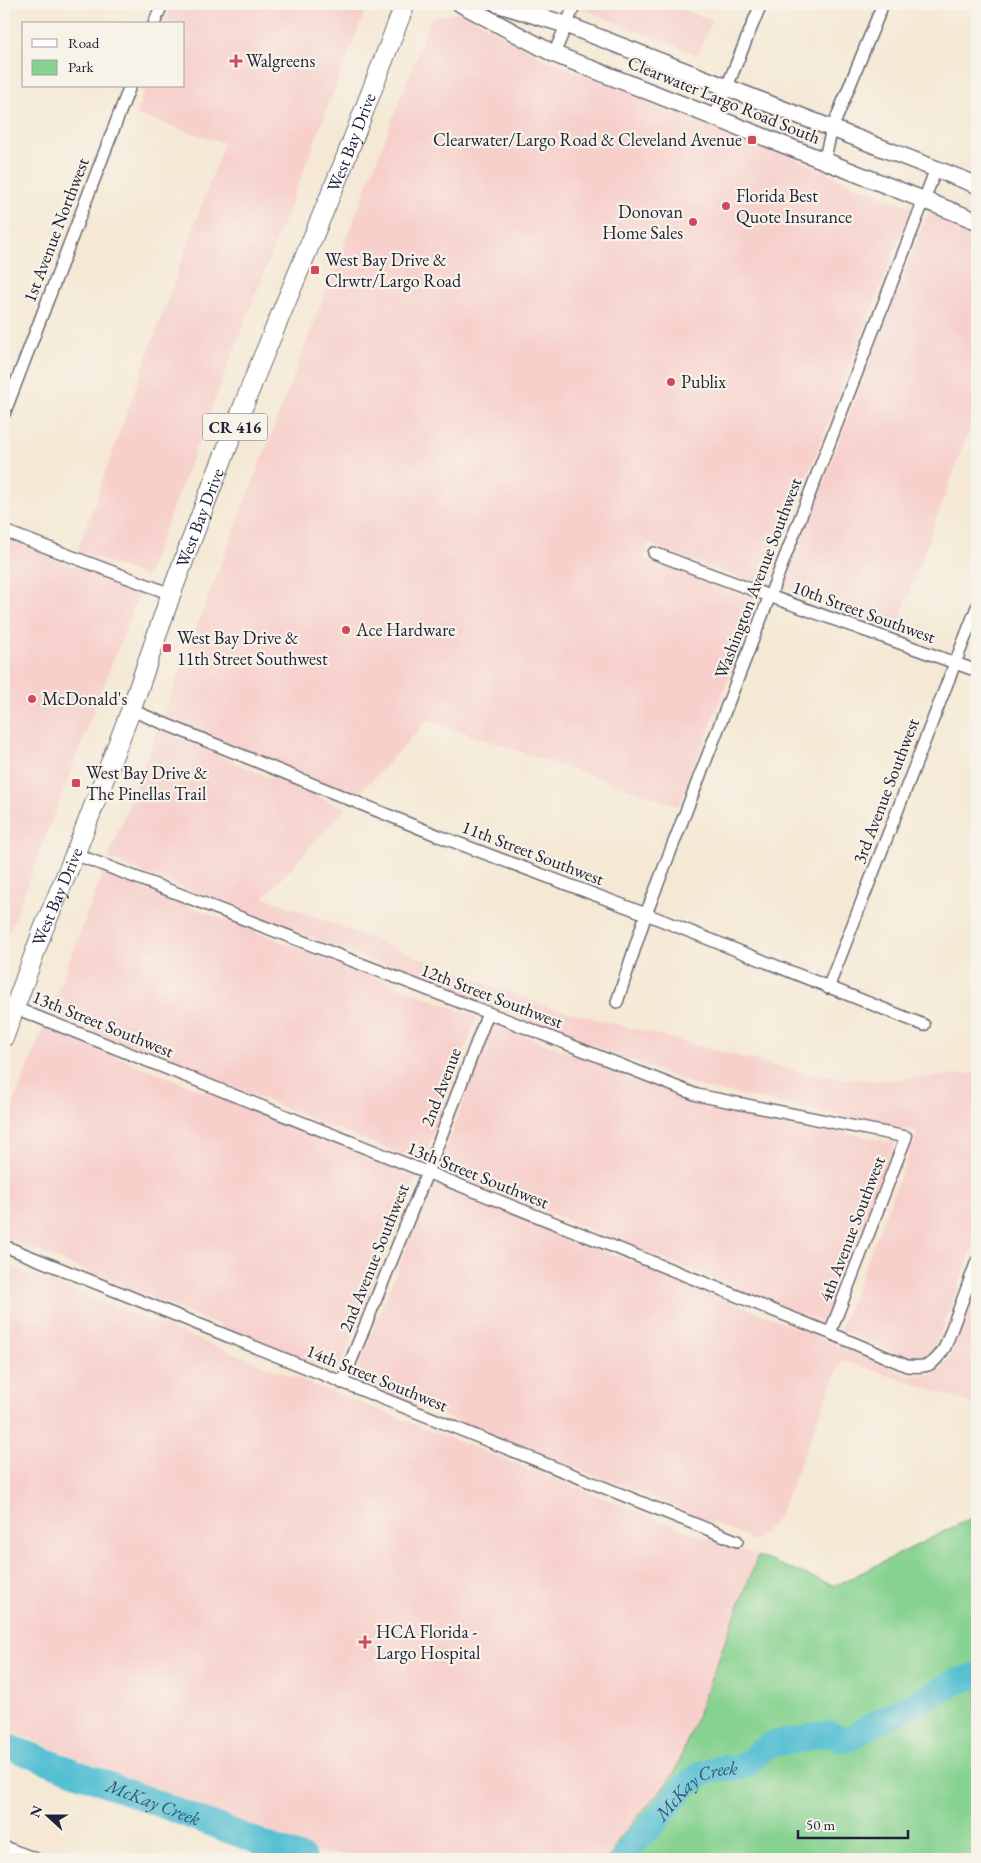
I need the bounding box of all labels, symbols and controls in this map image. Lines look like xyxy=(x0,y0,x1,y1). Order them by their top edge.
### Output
legend xyxy=(22,22,185,88)
text: Road xyxy=(68,33,100,52)
place label: Walgreens xyxy=(246,49,315,72)
street label: Clearwater Largo Road South xyxy=(624,50,824,149)
marker: Walgreens xyxy=(230,55,242,67)
text: Park xyxy=(68,57,95,76)
street label: West Bay Drive xyxy=(321,89,381,195)
place label: Clearwater/Largo Road & Cleveland Avenue xyxy=(433,128,742,151)
marker: Clearwater/Largo Road & Cleveland Avenue xyxy=(746,134,758,146)
street label: 1st Avenue Northwest xyxy=(17,154,94,305)
place label: Florida Best Quote Insurance xyxy=(736,184,852,228)
place label: Donovan Home Sales xyxy=(602,200,683,244)
marker: Florida Best Quote Insurance xyxy=(720,200,732,212)
marker: Donovan Home Sales xyxy=(687,216,699,228)
place label: West Bay Drive & Clrwtr/Largo Road xyxy=(325,248,462,292)
marker: West Bay Drive & Clrwtr/Largo Road xyxy=(309,264,321,276)
place label: Publix xyxy=(681,370,726,393)
marker: Publix xyxy=(665,376,677,388)
road number: CR 416 xyxy=(202,414,268,441)
street label: West Bay Drive xyxy=(170,465,229,571)
street label: Washington Avenue Southwest xyxy=(709,474,807,681)
street label: 10th Street Southwest xyxy=(789,575,939,648)
place label: Ace Hardware xyxy=(355,618,455,641)
marker: Ace Hardware xyxy=(340,624,352,636)
place label: West Bay Drive & 11th Street Southwest xyxy=(177,626,328,670)
marker: West Bay Drive & 11th Street Southwest xyxy=(161,642,173,654)
place label: McDonald's xyxy=(42,687,127,710)
marker: McDonald's xyxy=(26,693,38,705)
street label: 3rd Avenue Southwest xyxy=(847,714,924,867)
place label: West Bay Drive & The Pinellas Trail xyxy=(86,761,208,805)
marker: West Bay Drive & The Pinellas Trail xyxy=(70,777,82,789)
street label: 11th Street Southwest xyxy=(459,815,608,890)
street label: West Bay Drive xyxy=(26,844,87,949)
street label: 12th Street Southwest xyxy=(418,958,567,1033)
street label: 13th Street Southwest xyxy=(29,985,178,1063)
street label: 2nd Avenue xyxy=(415,1044,466,1129)
street label: 13th Street Southwest xyxy=(404,1136,553,1214)
street label: 4th Avenue Southwest xyxy=(813,1152,890,1305)
street label: 2nd Avenue Southwest xyxy=(333,1180,414,1335)
street label: 14th Street Southwest xyxy=(303,1339,452,1417)
place label: HCA Florida - Largo Hospital xyxy=(376,1620,480,1664)
marker: HCA Florida - Largo Hospital xyxy=(358,1635,372,1649)
water label: McKay Creek xyxy=(649,1756,738,1827)
water label: McKay Creek xyxy=(102,1773,204,1832)
north arrow xyxy=(22,1790,72,1840)
text: N xyxy=(25,1802,47,1820)
scale bar xyxy=(798,1808,908,1840)
text: 50 m xyxy=(806,1815,835,1834)

